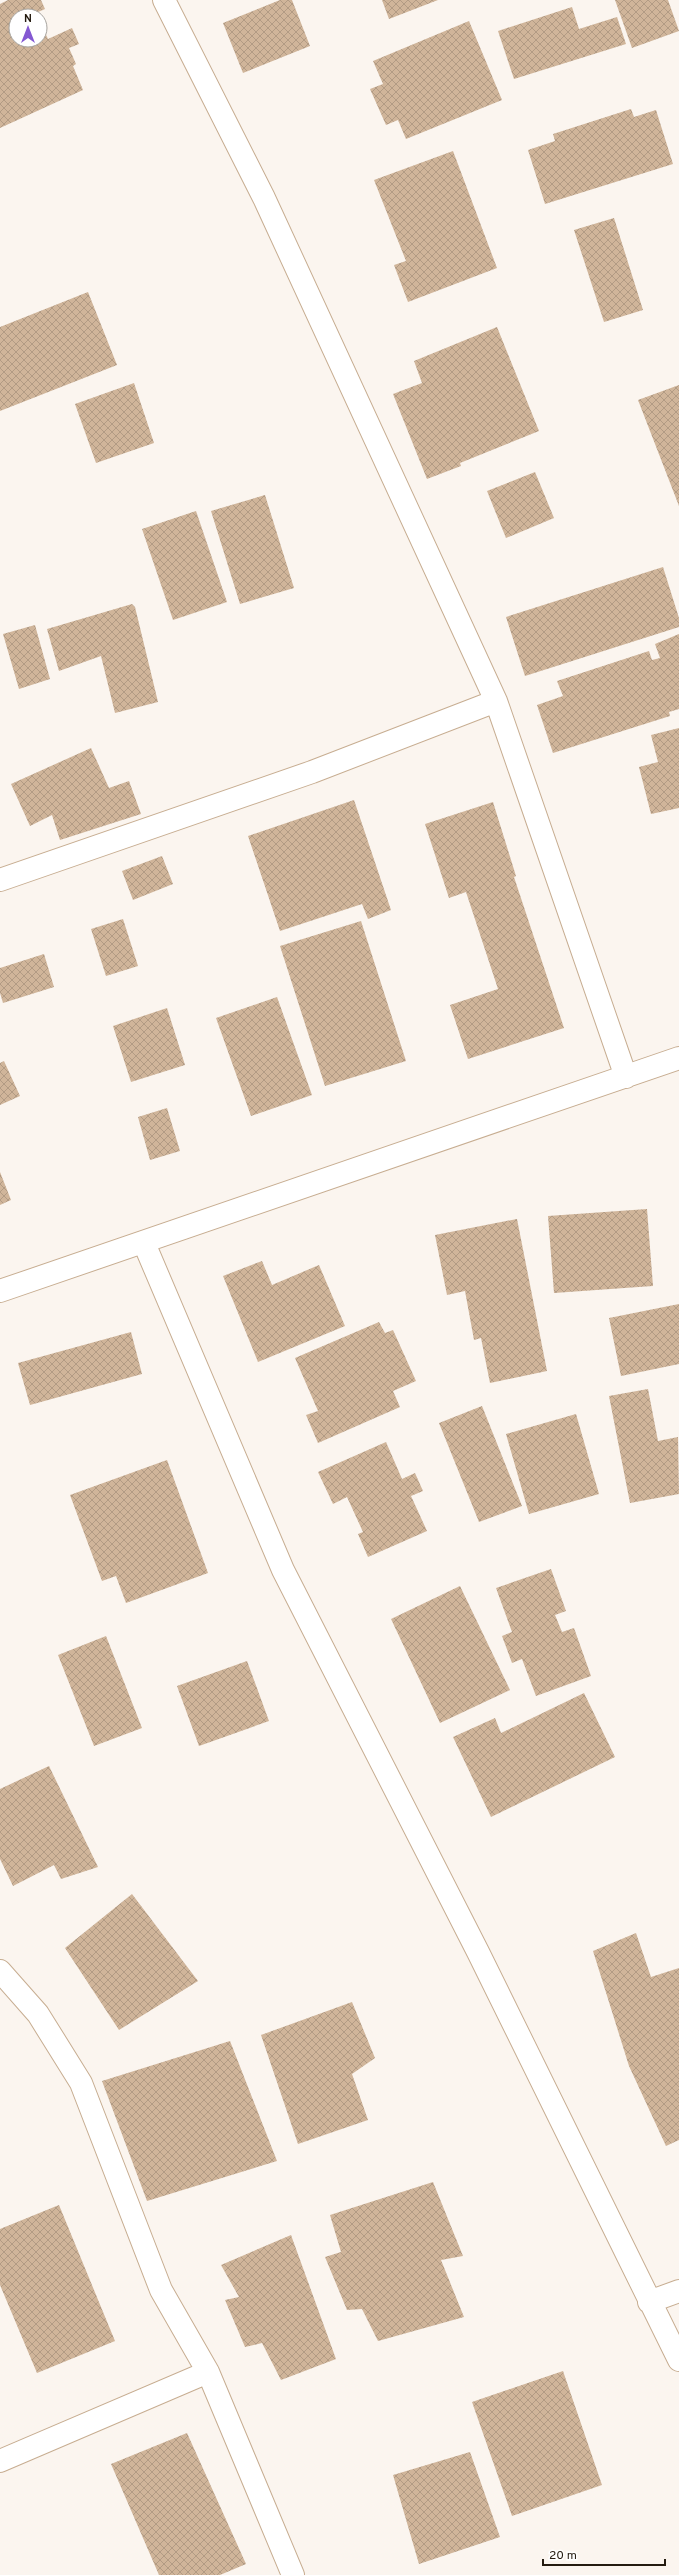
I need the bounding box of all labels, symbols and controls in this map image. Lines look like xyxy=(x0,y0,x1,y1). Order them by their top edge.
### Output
north arrow xyxy=(8,8,48,48)
text: N xyxy=(24,12,32,26)
scale bar xyxy=(543,2541,665,2567)
text: 20 m xyxy=(549,2548,577,2564)

